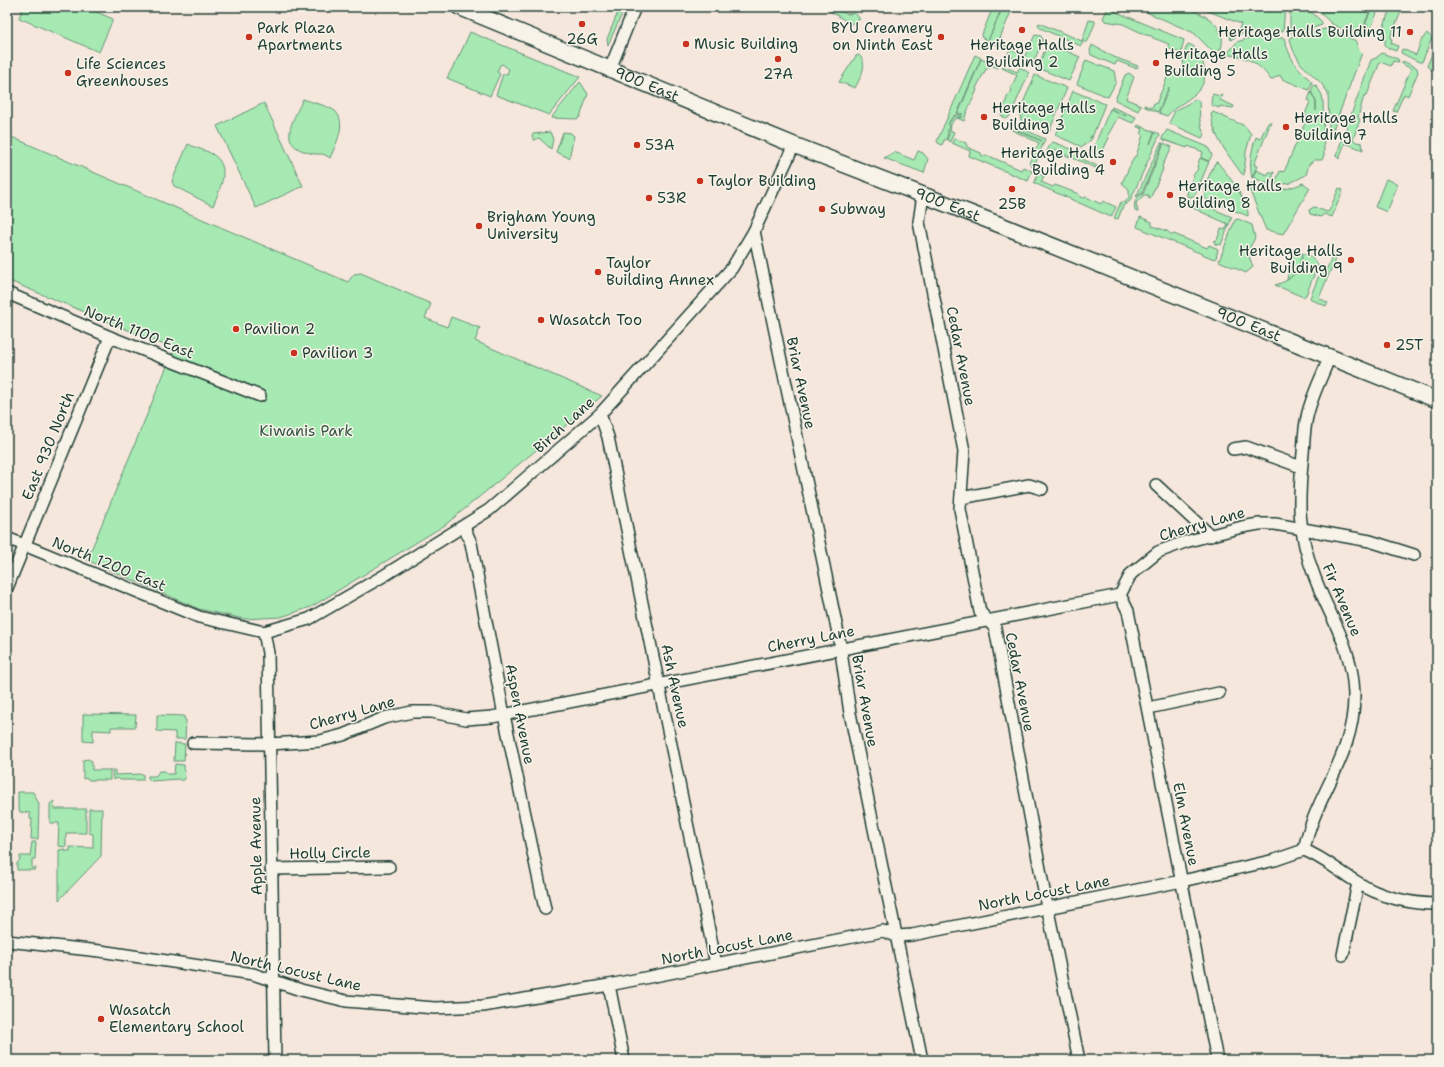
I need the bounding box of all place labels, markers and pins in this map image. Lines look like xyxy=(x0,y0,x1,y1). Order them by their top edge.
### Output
place label: Park Plaza Apartments xyxy=(257,18,343,55)
place label: BYU Creamery on Ninth East xyxy=(831,18,933,55)
marker: 26G xyxy=(577,19,587,29)
place label: Heritage Halls Building 11 xyxy=(1218,22,1402,42)
marker: Heritage Halls Building 2 xyxy=(1017,25,1027,35)
marker: Heritage Halls Building 11 xyxy=(1405,27,1415,37)
place label: 26G xyxy=(566,29,598,49)
marker: Park Plaza Apartments xyxy=(244,32,254,42)
marker: BYU Creamery on Ninth East xyxy=(936,32,946,42)
place label: Music Building xyxy=(694,34,798,54)
place label: Heritage Halls Building 2 xyxy=(970,35,1074,72)
marker: Music Building xyxy=(681,39,691,49)
place label: Heritage Halls Building 5 xyxy=(1164,44,1268,81)
place label: Life Sciences Greenhouses xyxy=(76,54,169,91)
marker: 27A xyxy=(773,54,783,64)
marker: Heritage Halls Building 5 xyxy=(1151,58,1161,68)
place label: 27A xyxy=(763,64,793,84)
marker: Life Sciences Greenhouses xyxy=(63,68,73,78)
place label: Heritage Halls Building 3 xyxy=(992,98,1096,135)
place label: Heritage Halls Building 7 xyxy=(1294,108,1398,145)
marker: Heritage Halls Building 3 xyxy=(979,112,989,122)
marker: Heritage Halls Building 7 xyxy=(1281,122,1291,132)
place label: 53A xyxy=(645,135,675,155)
marker: 53A xyxy=(632,140,642,150)
place label: Heritage Halls Building 4 xyxy=(1001,143,1105,180)
marker: Heritage Halls Building 4 xyxy=(1108,157,1118,167)
place label: Taylor Building xyxy=(708,171,816,191)
marker: Taylor Building xyxy=(695,176,705,186)
place label: Heritage Halls Building 8 xyxy=(1178,176,1282,213)
marker: 25B xyxy=(1007,184,1017,194)
place label: 53R xyxy=(657,188,686,208)
marker: Heritage Halls Building 8 xyxy=(1165,190,1175,200)
marker: 53R xyxy=(644,193,654,203)
place label: 25B xyxy=(998,194,1026,214)
place label: Subway xyxy=(830,199,886,219)
marker: Subway xyxy=(817,204,827,214)
place label: Brigham Young University xyxy=(487,207,596,244)
marker: Brigham Young University xyxy=(474,221,484,231)
place label: Heritage Halls Building 9 xyxy=(1239,241,1343,278)
place label: Taylor Building Annex xyxy=(606,253,714,290)
marker: Heritage Halls Building 9 xyxy=(1346,255,1356,265)
marker: Taylor Building Annex xyxy=(593,267,603,277)
place label: Wasatch Too xyxy=(549,310,642,330)
marker: Wasatch Too xyxy=(536,315,546,325)
place label: Pavilion 2 xyxy=(244,319,315,339)
marker: Pavilion 2 xyxy=(231,324,241,334)
place label: 25T xyxy=(1395,335,1423,355)
marker: 25T xyxy=(1382,340,1392,350)
place label: Pavilion 3 xyxy=(302,343,373,363)
marker: Pavilion 3 xyxy=(289,348,299,358)
place label: Wasatch Elementary School xyxy=(109,1000,245,1037)
marker: Wasatch Elementary School xyxy=(96,1014,106,1024)

